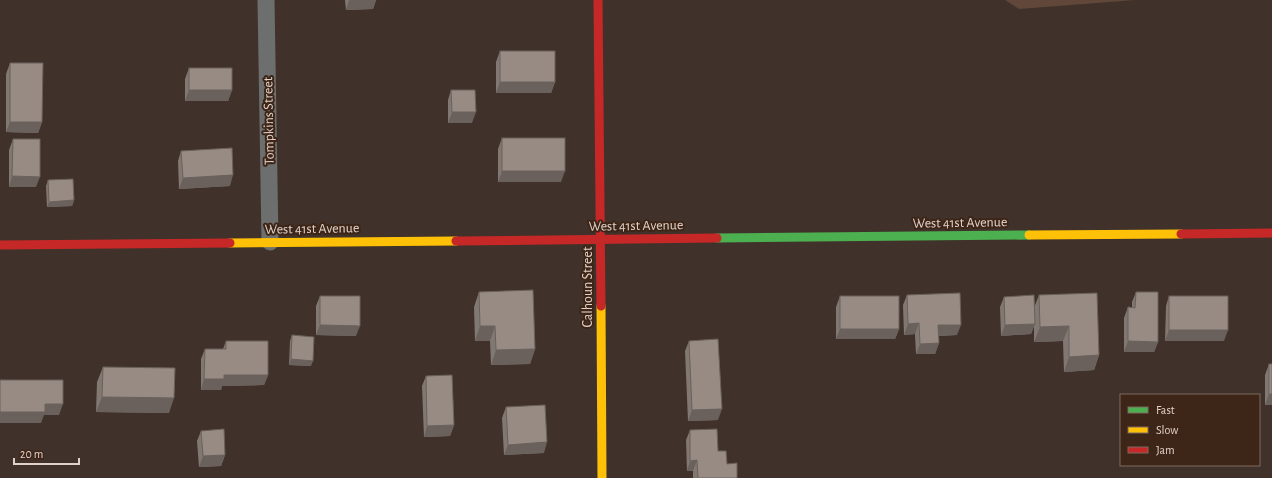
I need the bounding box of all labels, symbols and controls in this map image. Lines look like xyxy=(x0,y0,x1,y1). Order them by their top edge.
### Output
street label: Tompkins Street xyxy=(261,76,277,165)
street label: West 41st Avenue xyxy=(913,215,1007,231)
street label: West 41st Avenue xyxy=(589,218,683,234)
street label: West 41st Avenue xyxy=(265,221,359,237)
street label: Calhoun Street xyxy=(581,246,595,327)
legend xyxy=(1120,394,1260,466)
text: Fast xyxy=(1156,404,1175,416)
text: Slow xyxy=(1156,424,1178,436)
scale bar xyxy=(14,440,79,466)
text: Jam xyxy=(1156,444,1175,456)
text: 20 m xyxy=(20,448,43,460)

